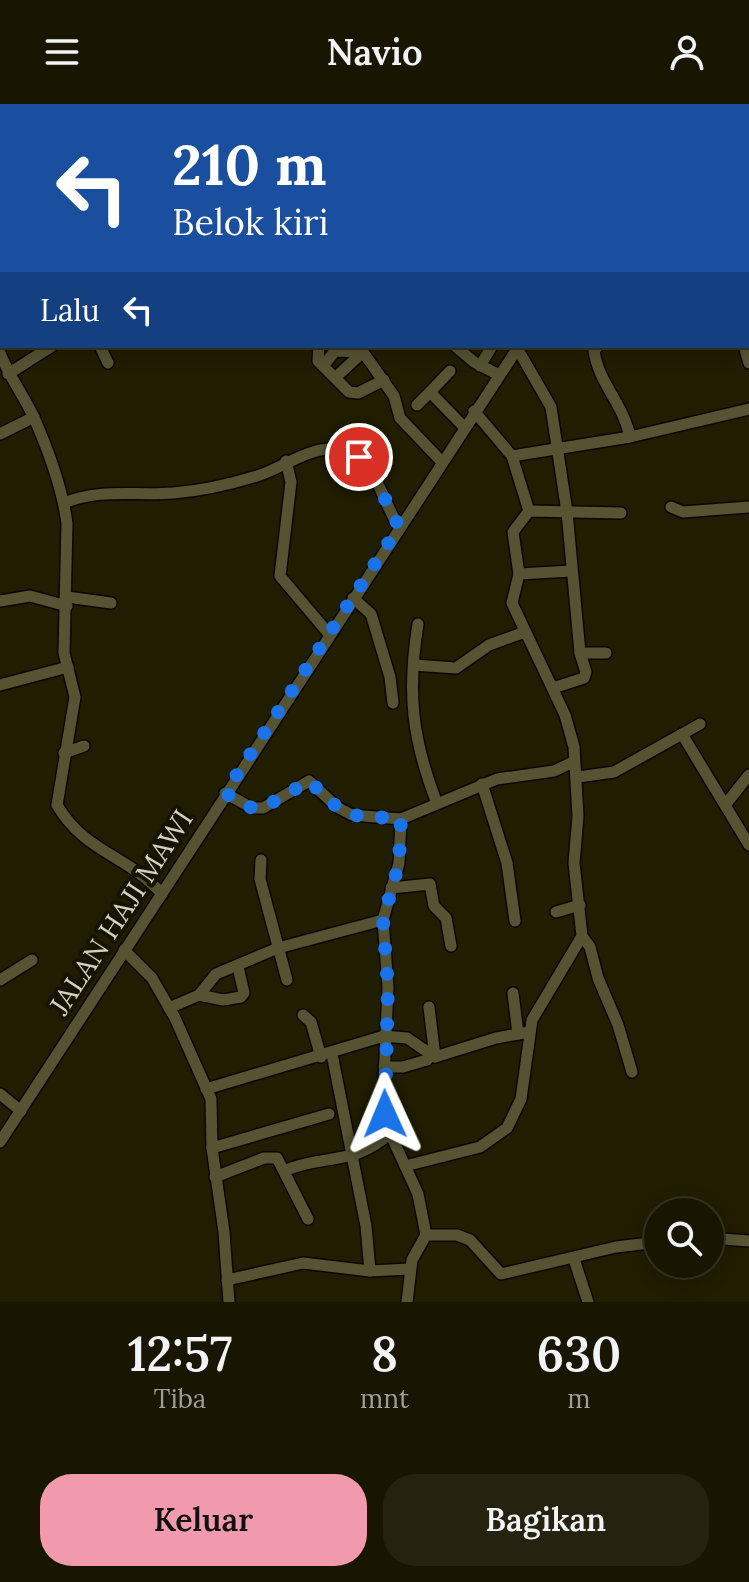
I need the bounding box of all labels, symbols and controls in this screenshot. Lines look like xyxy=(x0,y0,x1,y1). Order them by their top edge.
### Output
text: Navio xyxy=(326,29,423,75)
icon: menu xyxy=(40,30,84,74)
icon: person xyxy=(665,30,709,74)
text: 210 m xyxy=(172,129,326,200)
icon: left xyxy=(40,136,144,240)
text: Belok kiri xyxy=(172,199,329,245)
icon: left xyxy=(116,288,160,332)
text: Lalu xyxy=(40,291,100,329)
pin xyxy=(325,423,393,491)
icon: arrive xyxy=(337,435,381,479)
street label: JALAN HAJI MAWI xyxy=(41,803,201,1022)
position arrow xyxy=(343,1072,427,1156)
map controls xyxy=(644,1198,724,1278)
button: search xyxy=(644,1198,724,1278)
text: 12:57 xyxy=(128,1323,232,1384)
text: 8 xyxy=(371,1323,398,1384)
text: 630 xyxy=(537,1323,621,1384)
text: Tiba xyxy=(154,1382,206,1415)
text: mnt xyxy=(360,1382,409,1415)
text: m xyxy=(567,1382,591,1415)
button: Keluar xyxy=(40,1474,367,1566)
button: Bagikan xyxy=(383,1474,709,1566)

